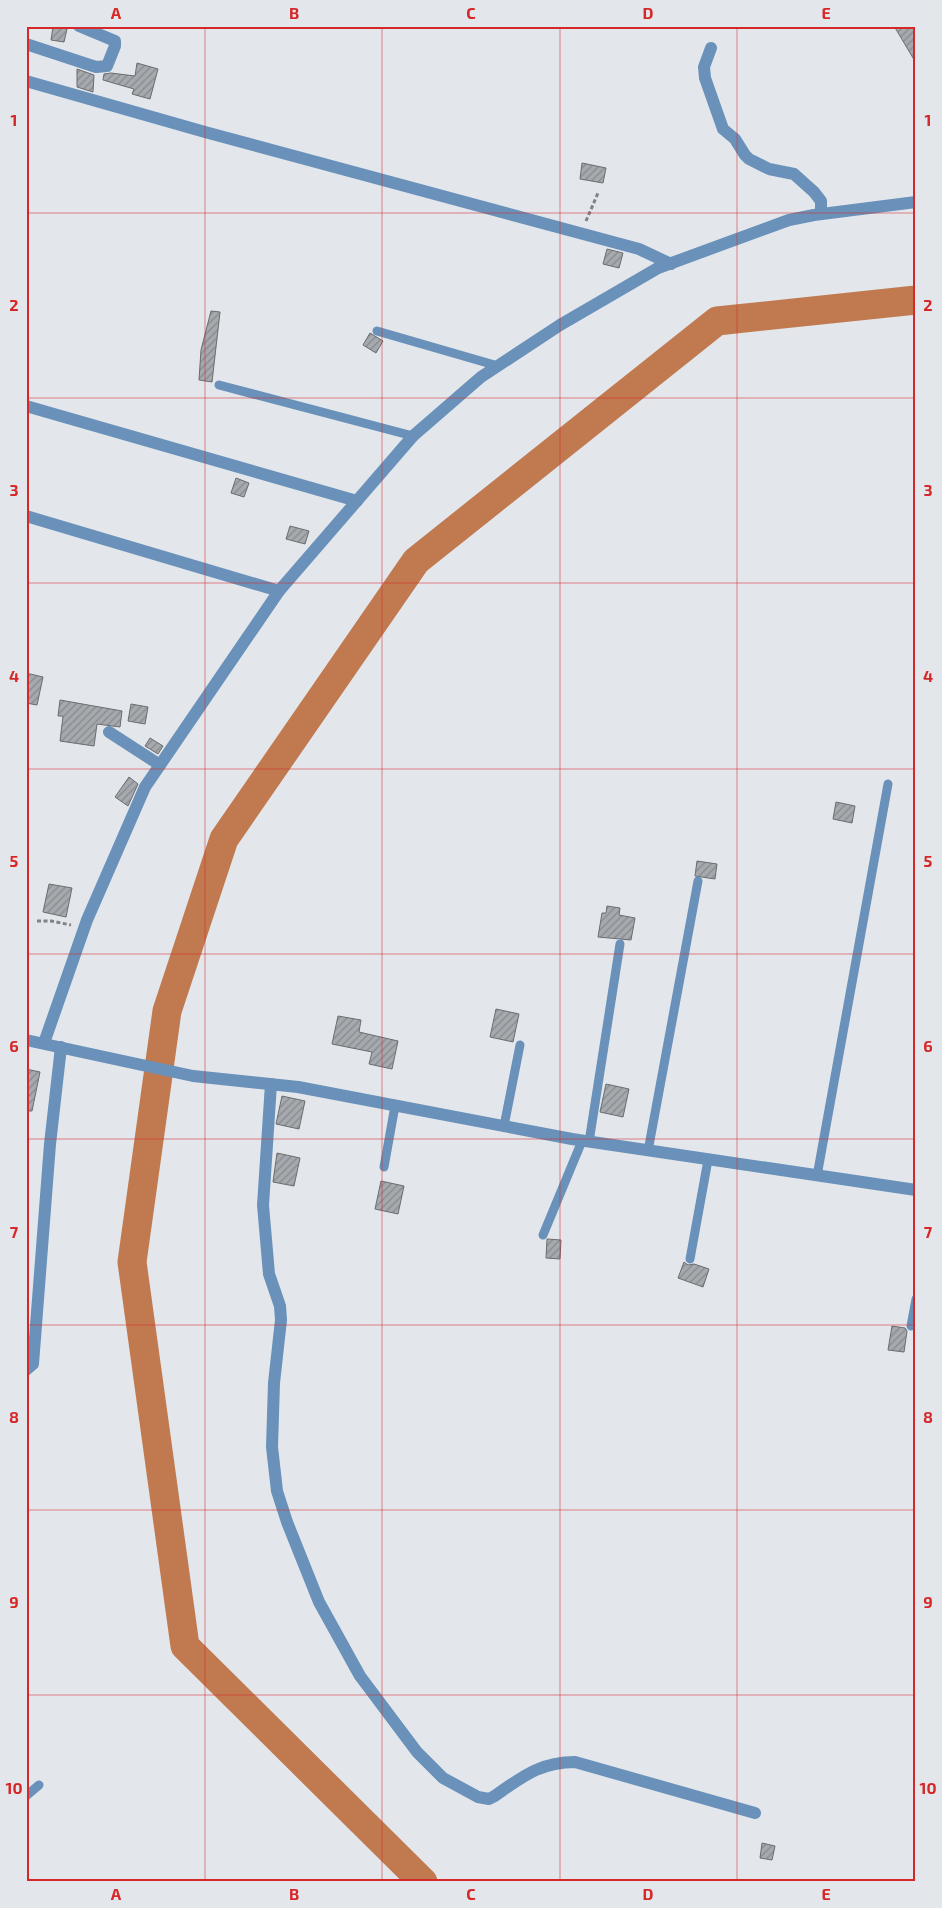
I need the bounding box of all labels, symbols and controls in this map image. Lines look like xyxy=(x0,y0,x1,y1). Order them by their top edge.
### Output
text: A xyxy=(111,3,122,22)
text: B xyxy=(289,3,299,22)
text: C xyxy=(466,3,476,22)
text: D xyxy=(643,3,654,22)
text: E xyxy=(821,3,831,22)
text: 1 xyxy=(11,110,17,129)
text: 1 xyxy=(925,110,931,129)
text: 2 xyxy=(9,295,19,314)
text: 2 xyxy=(923,295,933,314)
text: 3 xyxy=(9,480,19,499)
text: 3 xyxy=(923,480,933,499)
text: 4 xyxy=(9,666,19,685)
text: 4 xyxy=(923,666,933,685)
text: 5 xyxy=(10,851,19,870)
text: 5 xyxy=(924,851,933,870)
text: 6 xyxy=(9,1036,19,1055)
text: 6 xyxy=(923,1036,933,1055)
text: 7 xyxy=(10,1222,19,1241)
text: 7 xyxy=(924,1222,933,1241)
text: 8 xyxy=(9,1407,19,1426)
text: 8 xyxy=(923,1407,933,1426)
text: 9 xyxy=(9,1592,19,1611)
text: 9 xyxy=(923,1592,933,1611)
text: 10 xyxy=(5,1778,23,1797)
text: 10 xyxy=(919,1778,937,1797)
text: A xyxy=(111,1884,122,1903)
text: B xyxy=(289,1884,299,1903)
text: C xyxy=(466,1884,476,1903)
text: D xyxy=(643,1884,654,1903)
text: E xyxy=(821,1884,831,1903)

